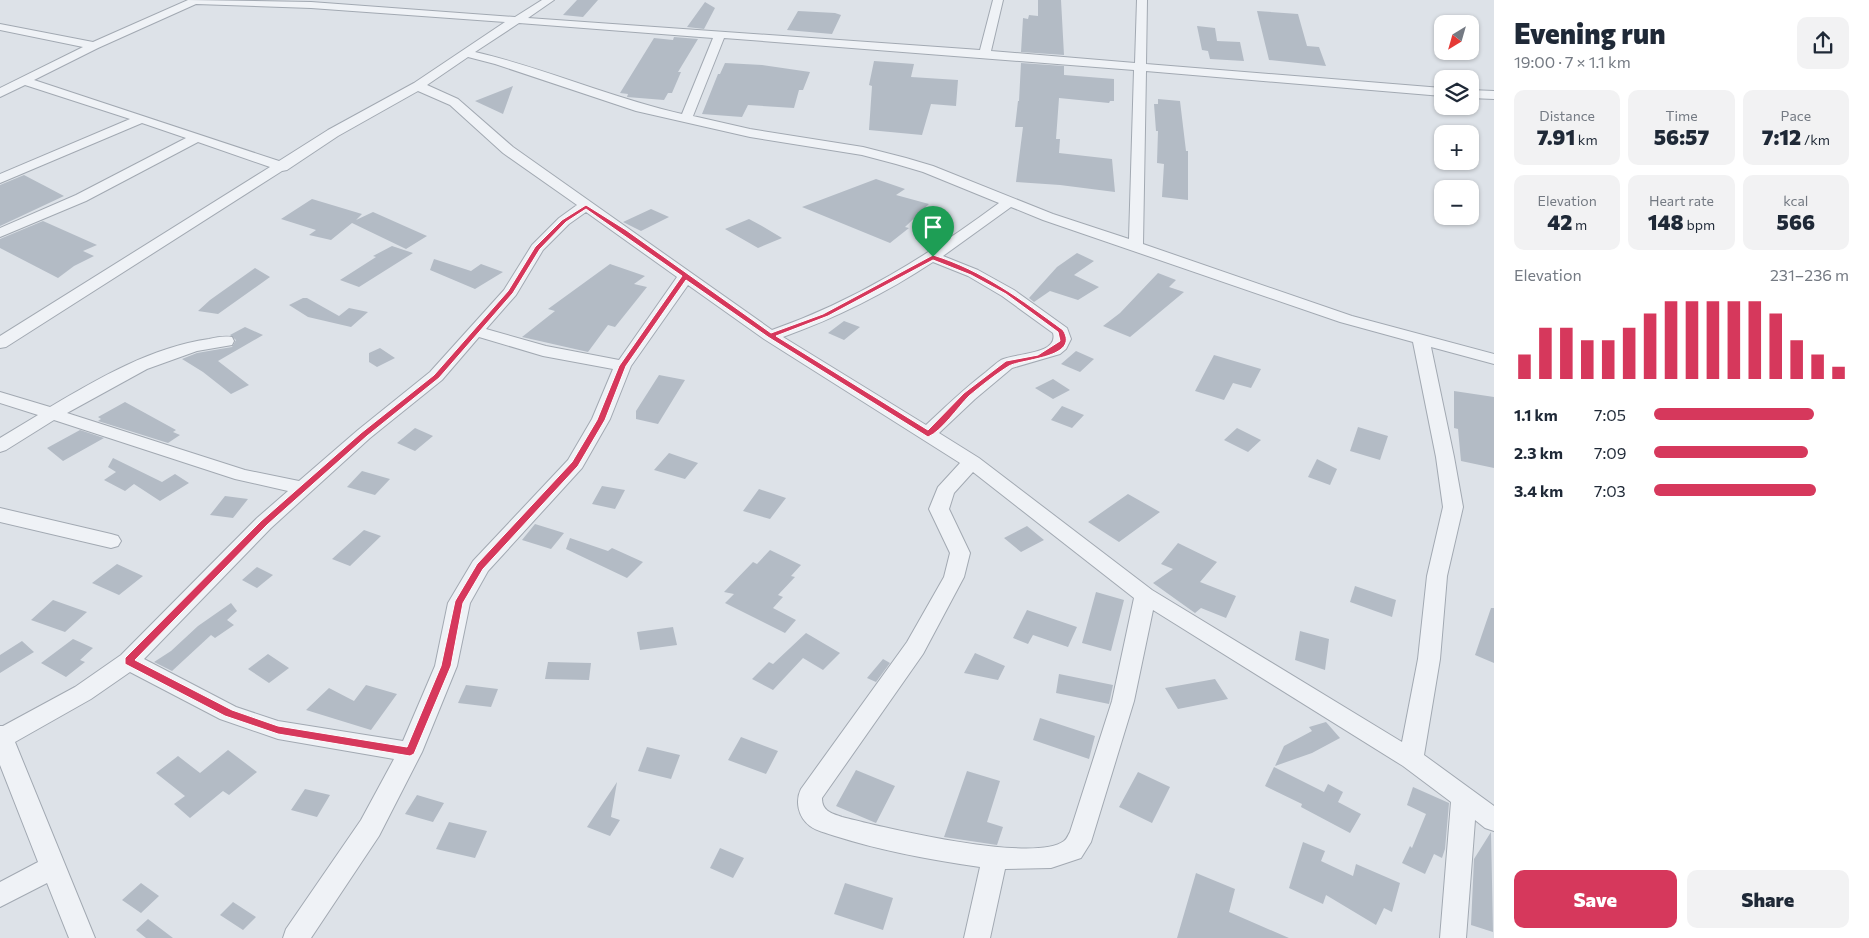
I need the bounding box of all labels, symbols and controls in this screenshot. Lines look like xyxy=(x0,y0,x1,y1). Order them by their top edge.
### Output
north arrow xyxy=(1434,15,1479,60)
map controls xyxy=(1434,15,1479,225)
text: Evening run xyxy=(1514,16,1666,50)
button: share xyxy=(1797,17,1849,69)
text: 19:00 · 7 × 1.1 km xyxy=(1514,52,1631,71)
button: layers xyxy=(1434,70,1479,115)
text: Distance xyxy=(1539,107,1595,124)
text: Time xyxy=(1665,107,1698,124)
text: Pace xyxy=(1781,107,1811,124)
text: 7.91 xyxy=(1537,124,1575,149)
text: 56:57 xyxy=(1654,124,1709,149)
text: 7:12 xyxy=(1762,124,1801,149)
button: + xyxy=(1434,125,1479,170)
text: km xyxy=(1575,131,1598,148)
text: /km xyxy=(1801,131,1830,148)
button: − xyxy=(1434,180,1479,225)
text: Elevation xyxy=(1538,192,1597,209)
text: Heart rate xyxy=(1649,192,1714,209)
text: kcal xyxy=(1783,192,1808,209)
pin xyxy=(912,206,954,257)
text: 42 xyxy=(1547,209,1572,234)
text: 148 xyxy=(1648,209,1684,234)
text: 566 xyxy=(1777,209,1815,234)
icon: arrive xyxy=(919,213,947,241)
text: m xyxy=(1572,216,1587,233)
text: bpm xyxy=(1684,216,1715,233)
text: Elevation xyxy=(1514,265,1582,284)
text: 231–236 m xyxy=(1770,265,1849,284)
text: 1.1 km xyxy=(1514,405,1558,424)
text: 7:05 xyxy=(1594,405,1626,424)
text: 2.3 km xyxy=(1514,443,1563,462)
text: 7:09 xyxy=(1594,443,1626,462)
text: 3.4 km xyxy=(1514,481,1563,500)
text: 7:03 xyxy=(1594,481,1626,500)
button: Save xyxy=(1514,870,1677,928)
button: Share xyxy=(1687,870,1849,928)

